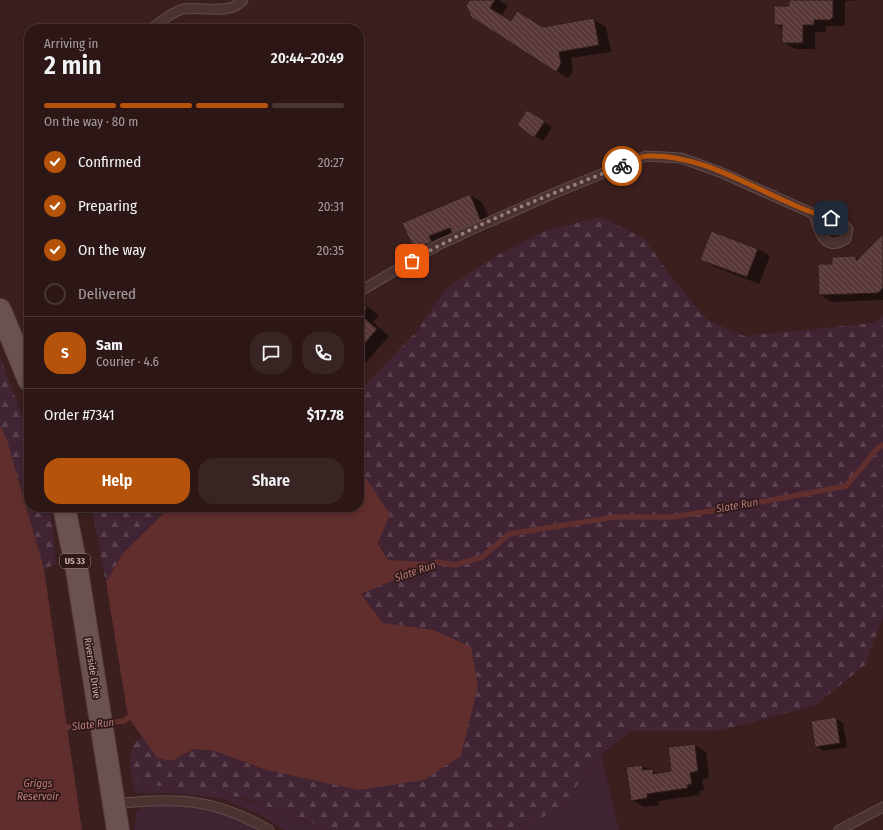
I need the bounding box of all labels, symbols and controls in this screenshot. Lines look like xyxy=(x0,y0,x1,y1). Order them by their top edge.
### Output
text: Arriving in xyxy=(44,36,98,51)
text: 20:44–20:49 xyxy=(271,49,344,67)
text: 2 min xyxy=(44,50,102,81)
text: On the way · 80 m xyxy=(44,114,138,129)
courier xyxy=(602,146,642,186)
icon: check xyxy=(44,151,66,173)
text: Confirmed xyxy=(78,153,141,171)
text: 20:27 xyxy=(318,155,344,170)
icon: bike xyxy=(611,155,633,177)
icon: check xyxy=(44,195,66,217)
text: Preparing xyxy=(78,197,137,215)
text: 20:31 xyxy=(318,199,344,214)
pin xyxy=(814,201,848,235)
icon: home xyxy=(820,207,842,229)
icon: check xyxy=(44,239,66,261)
text: On the way xyxy=(78,241,146,259)
text: 20:35 xyxy=(317,243,344,258)
pin xyxy=(395,244,429,278)
icon: bag xyxy=(401,250,423,272)
text: Delivered xyxy=(78,285,136,303)
button: chat xyxy=(250,332,292,374)
button: phone xyxy=(302,332,344,374)
text: Sam xyxy=(96,336,123,354)
text: S xyxy=(61,344,69,362)
text: Courier · 4.6 xyxy=(96,354,159,369)
text: Order #7341 xyxy=(44,406,115,424)
text: $17.78 xyxy=(307,406,344,424)
button: Help xyxy=(44,458,190,504)
button: Share xyxy=(198,458,344,504)
water label: Slate Run xyxy=(714,495,759,516)
road number: US 33 xyxy=(60,554,90,568)
water label: Slate Run xyxy=(392,558,438,585)
street label: Riverside Drive xyxy=(81,637,103,699)
water label: Slate Run xyxy=(70,716,115,733)
water label: Griggs Reservoir xyxy=(17,777,60,803)

